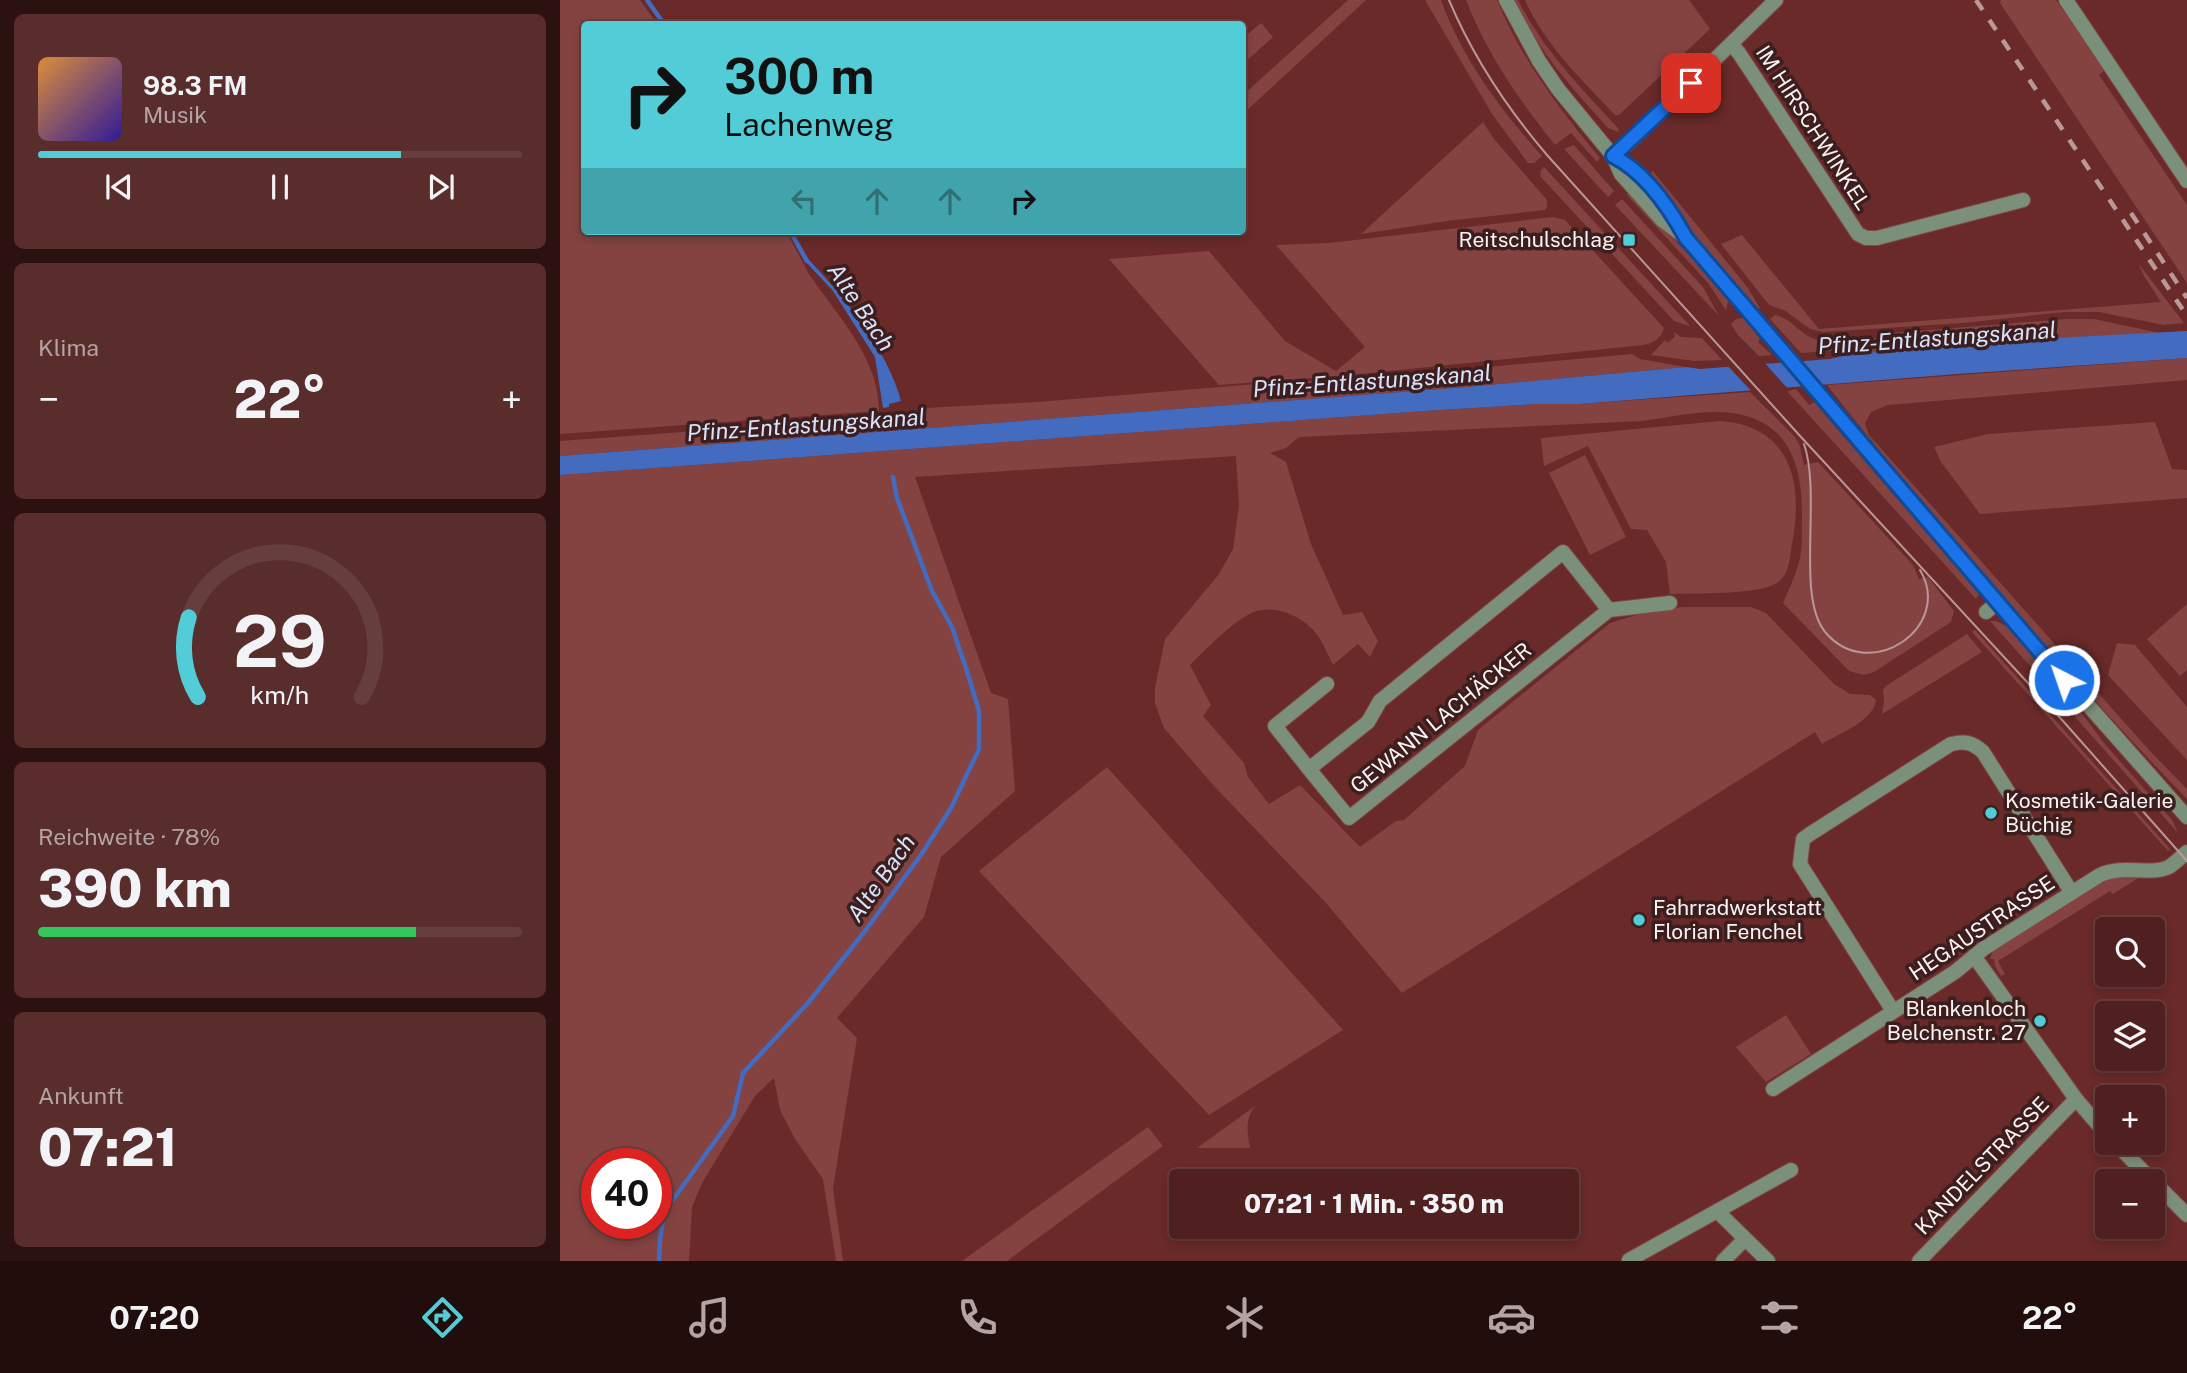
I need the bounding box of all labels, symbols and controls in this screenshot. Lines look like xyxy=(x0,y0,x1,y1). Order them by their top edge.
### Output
street label: IM HIRSCHWINKEL xyxy=(1751,41,1876,215)
text: 300 m xyxy=(724,47,874,105)
icon: right xyxy=(609,49,700,140)
pin xyxy=(1661,53,1721,113)
icon: arrive xyxy=(1672,64,1710,102)
text: 98.3 FM xyxy=(143,70,247,101)
text: Musik xyxy=(143,101,207,128)
text: Lachenweg xyxy=(724,106,894,143)
icon: previous xyxy=(100,168,138,206)
icon: pause xyxy=(261,168,299,206)
icon: next xyxy=(422,168,460,206)
icon: left xyxy=(785,182,823,220)
icon: ahead xyxy=(858,182,896,220)
icon: ahead xyxy=(931,182,969,220)
icon: right xyxy=(1004,182,1042,220)
place label: Reitschulschlag xyxy=(1459,227,1615,252)
marker: Reitschulschlag xyxy=(1621,232,1637,248)
water label: Alte Bach xyxy=(822,258,901,356)
water label: Pfinz-Entlastungskanal xyxy=(1817,316,2057,359)
text: Klima xyxy=(38,334,99,361)
water label: Pfinz-Entlastungskanal xyxy=(1252,359,1492,402)
text: 22° xyxy=(234,369,326,430)
text: − xyxy=(38,377,59,422)
text: + xyxy=(501,377,522,422)
water label: Pfinz-Entlastungskanal xyxy=(686,403,926,446)
text: 29 xyxy=(233,598,327,683)
street label: GEWANN LACHÄCKER xyxy=(1345,637,1536,798)
position arrow xyxy=(2027,643,2101,717)
text: km/h xyxy=(251,679,309,709)
place label: Kosmetik-Galerie Büchig xyxy=(2005,788,2173,837)
marker: Kosmetik-Galerie Büchig xyxy=(1983,805,1999,821)
text: Reichweite · 78% xyxy=(38,823,220,850)
water label: Alte Bach xyxy=(841,829,920,926)
text: 390 km xyxy=(38,858,232,919)
street label: HEGAUSTRASSE xyxy=(1904,870,2059,985)
place label: Fahrradwerkstatt Florian Fenchel xyxy=(1653,895,1822,944)
marker: Fahrradwerkstatt Florian Fenchel xyxy=(1631,912,1647,928)
map controls xyxy=(2095,917,2165,1239)
button: search xyxy=(2095,917,2165,987)
place label: Blankenloch Belchenstr. 27 xyxy=(1887,996,2026,1045)
button: layers xyxy=(2095,1001,2165,1071)
marker: Blankenloch Belchenstr. 27 xyxy=(2032,1013,2048,1029)
text: Ankunft xyxy=(38,1082,124,1109)
button: + xyxy=(2095,1085,2165,1155)
street label: KANDELSTRASSE xyxy=(1909,1092,2054,1240)
text: 07:21 xyxy=(38,1117,177,1178)
speed limit sign: 40 xyxy=(581,1148,672,1239)
button: − xyxy=(2095,1169,2165,1239)
text: 07:21 · 1 Min. · 350 m xyxy=(1244,1188,1504,1219)
icon: directions xyxy=(418,1293,467,1342)
icon: music xyxy=(685,1293,734,1342)
icon: phone xyxy=(953,1293,1002,1342)
icon: climate xyxy=(1220,1293,1269,1342)
icon: car xyxy=(1487,1293,1536,1342)
icon: filters xyxy=(1755,1293,1804,1342)
text: 07:20 xyxy=(109,1299,200,1336)
text: 22° xyxy=(2022,1299,2078,1336)

